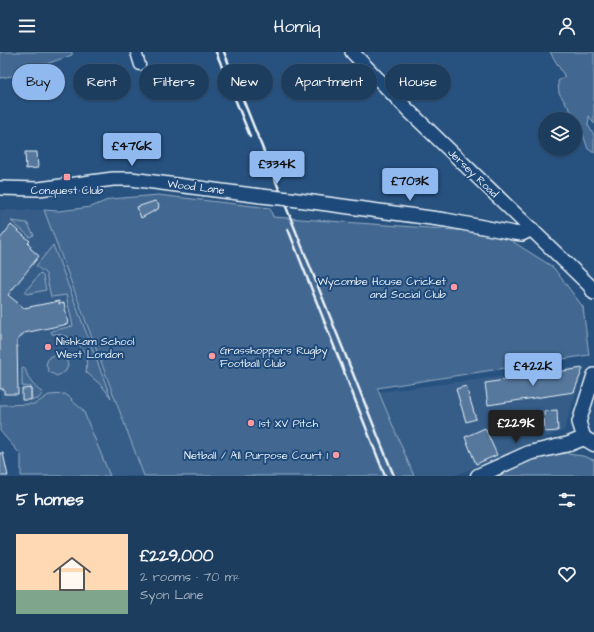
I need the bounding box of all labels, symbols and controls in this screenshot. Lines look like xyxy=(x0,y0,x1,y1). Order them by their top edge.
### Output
text: Homiq xyxy=(273,14,321,39)
icon: menu xyxy=(16,15,38,37)
icon: person xyxy=(556,15,578,37)
chip: Buy xyxy=(12,64,65,100)
chip: Rent xyxy=(73,64,131,100)
chip: Filters xyxy=(139,64,209,100)
chip: New xyxy=(217,64,273,100)
chip: Apartment xyxy=(281,64,377,100)
chip: House xyxy=(385,64,451,100)
map controls xyxy=(538,112,582,156)
button: layers xyxy=(538,112,582,156)
pin: £476K xyxy=(104,133,160,167)
text: £476K xyxy=(112,137,152,155)
street label: Jersey Road xyxy=(444,145,502,202)
pin: £334K xyxy=(249,151,305,185)
text: £334K xyxy=(259,155,295,173)
pin: £703K xyxy=(382,168,438,202)
marker: Conquest Club xyxy=(62,172,72,182)
text: £703K xyxy=(391,172,429,190)
street label: Wood Lane xyxy=(167,176,225,198)
place label: Conquest Club xyxy=(31,183,103,198)
place label: Wycombe House Cricket and Social Club xyxy=(317,274,447,302)
marker: Wycombe House Cricket and Social Club xyxy=(449,282,459,292)
place label: Nishkam School West London xyxy=(56,334,135,362)
marker: Nishkam School West London xyxy=(43,342,53,352)
place label: Grasshoppers Rugby Football Club xyxy=(220,343,327,371)
marker: Grasshoppers Rugby Football Club xyxy=(207,351,217,361)
pin: £422K xyxy=(505,353,561,387)
text: £422K xyxy=(514,357,552,375)
pin: £229K xyxy=(488,410,544,444)
text: £229K xyxy=(497,414,535,432)
place label: 1st XV Pitch xyxy=(259,416,319,431)
marker: 1st XV Pitch xyxy=(246,418,256,428)
place label: Netball / All Purpose Court 1 xyxy=(184,448,329,463)
marker: Netball / All Purpose Court 1 xyxy=(331,450,341,460)
text: 5 homes xyxy=(16,488,84,512)
icon: filters xyxy=(556,489,578,511)
text: £229,000 xyxy=(140,544,214,568)
icon: home xyxy=(48,550,96,598)
icon: heart xyxy=(556,563,578,585)
text: 2 rooms · 70 m² xyxy=(140,568,240,586)
text: Syon Lane xyxy=(140,586,204,604)

